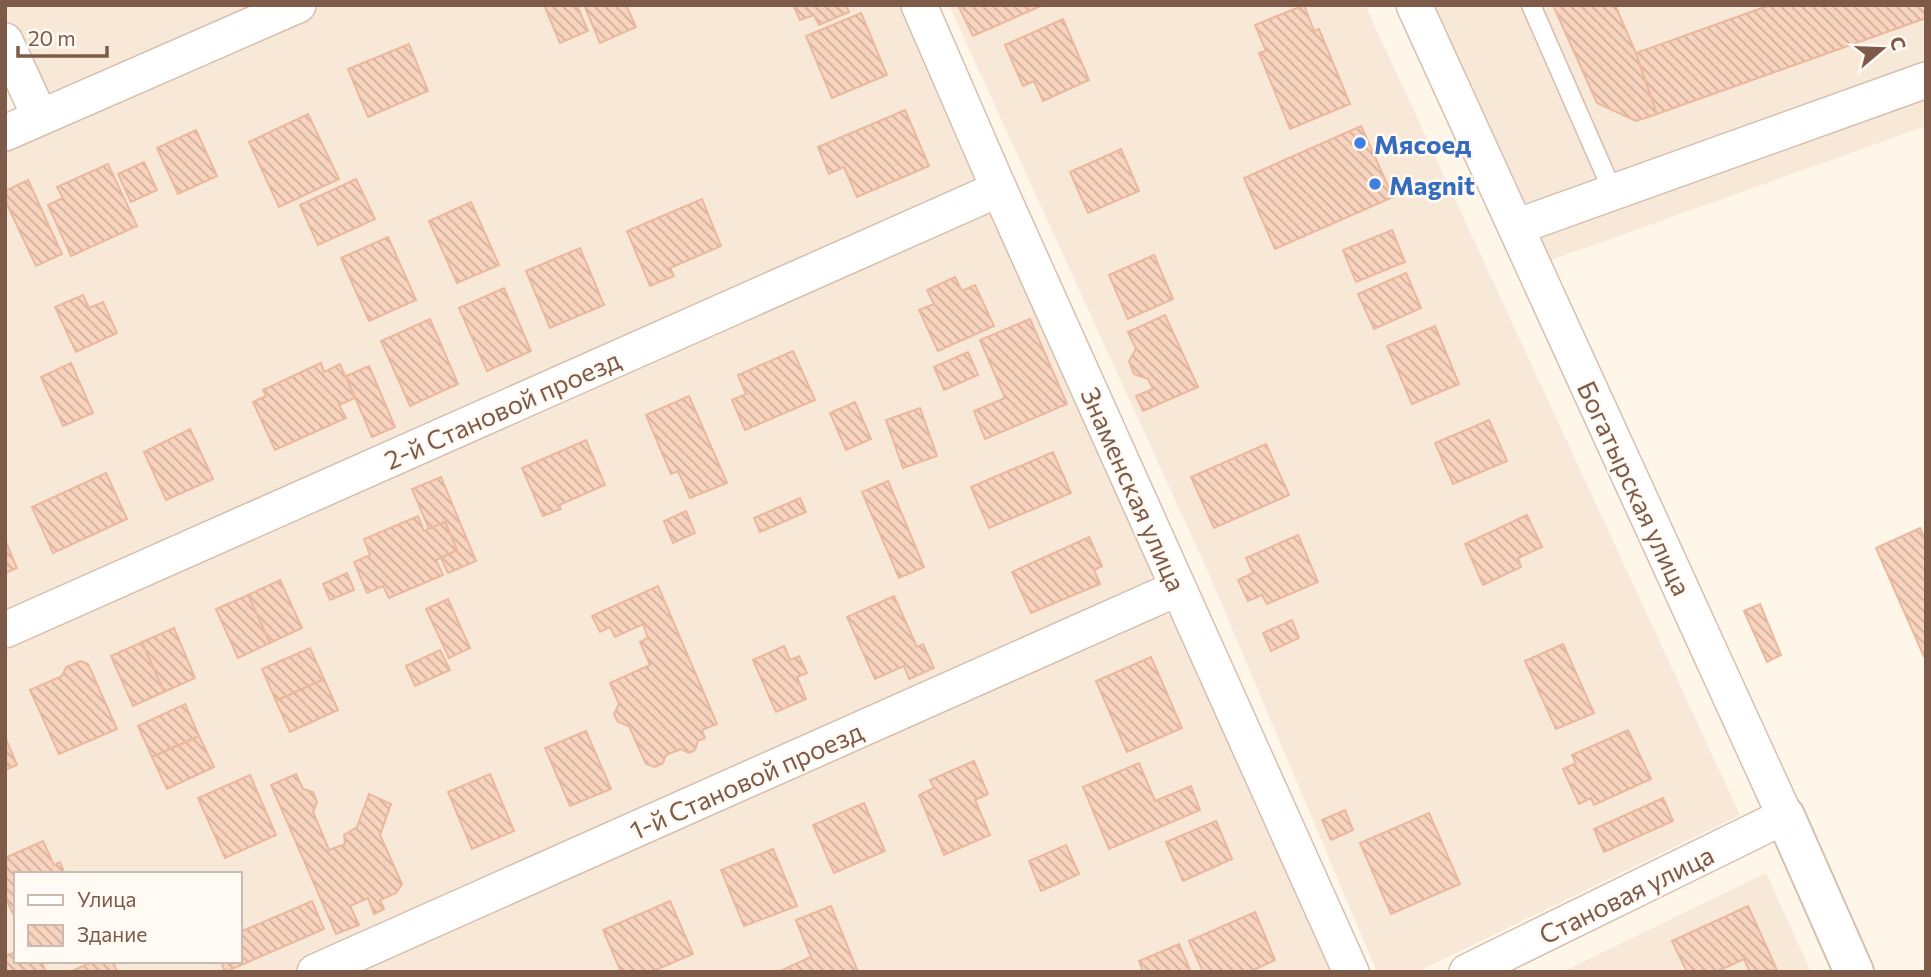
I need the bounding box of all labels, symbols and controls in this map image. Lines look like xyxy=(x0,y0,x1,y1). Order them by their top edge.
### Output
scale bar xyxy=(18,14,107,58)
north arrow xyxy=(1847,14,1917,84)
text: 20 m xyxy=(28,25,76,50)
text: С xyxy=(1886,33,1912,53)
place label: Мясоед xyxy=(1374,128,1471,159)
marker: Мясоед xyxy=(1352,135,1368,151)
place label: Magnit xyxy=(1389,169,1475,200)
marker: Magnit xyxy=(1367,176,1383,192)
street label: 2-й Становой проезд xyxy=(379,343,625,475)
street label: Богатырская улица xyxy=(1572,376,1698,600)
street label: Знаменская улица xyxy=(1075,382,1193,596)
street label: 1-й Становой проезд xyxy=(625,715,867,845)
street label: Становая улица xyxy=(1534,838,1718,950)
legend xyxy=(14,872,242,963)
text: Улица xyxy=(77,886,136,911)
text: Здание xyxy=(77,921,147,946)

